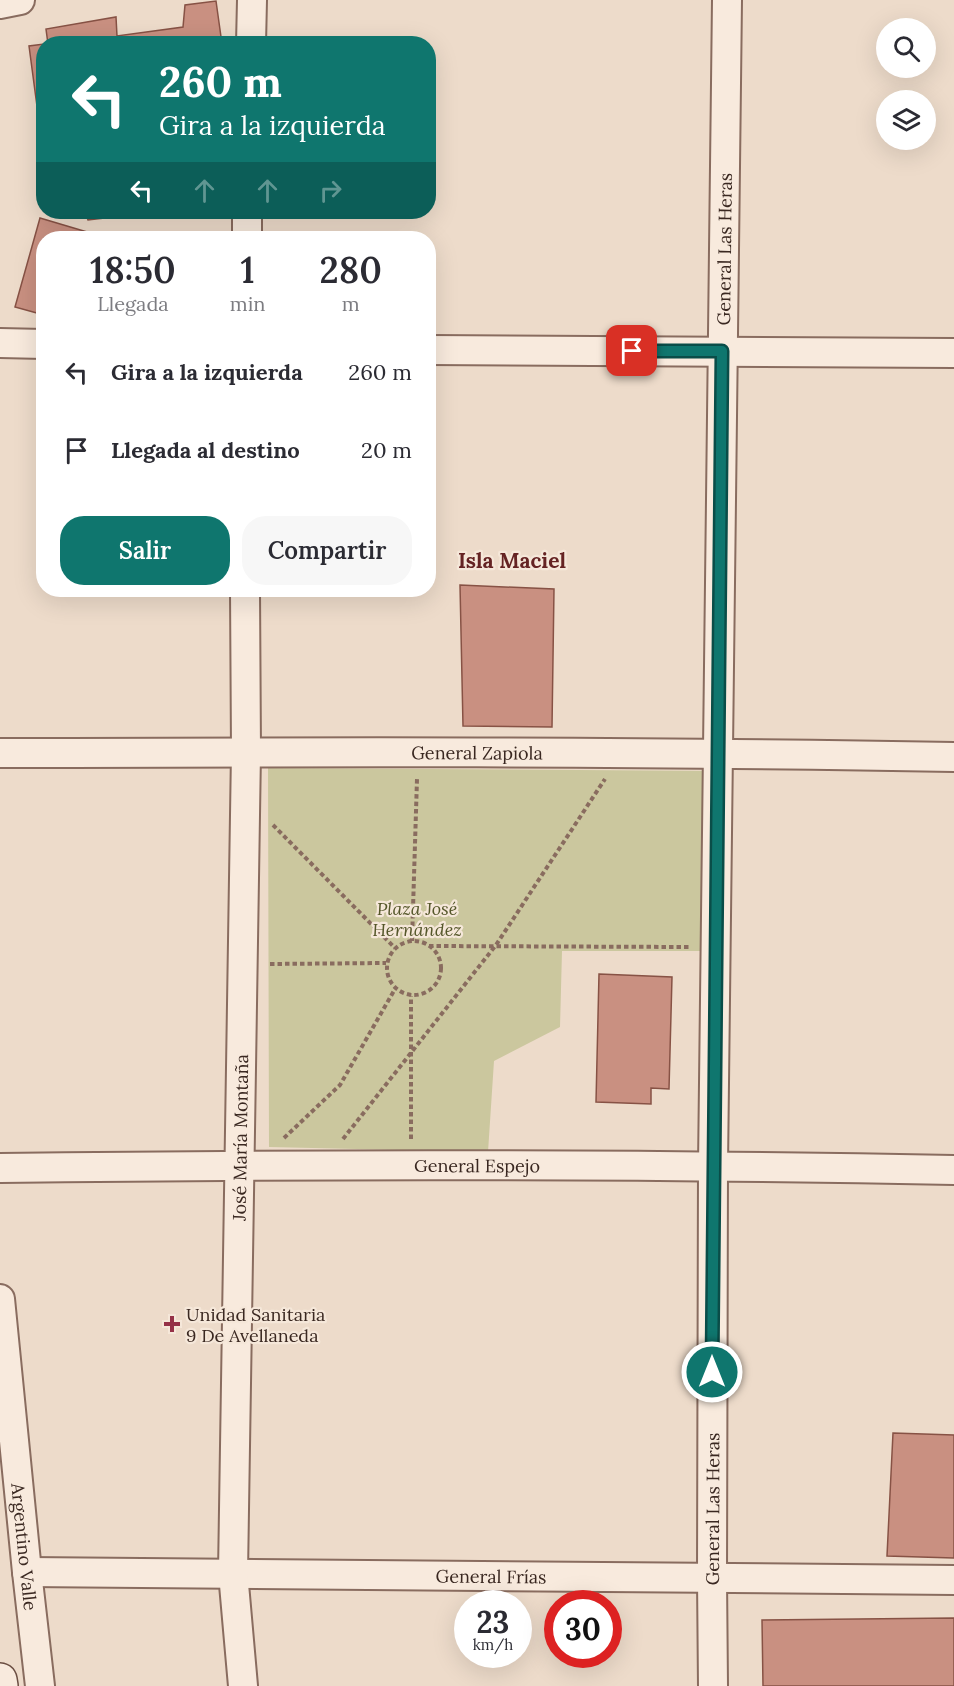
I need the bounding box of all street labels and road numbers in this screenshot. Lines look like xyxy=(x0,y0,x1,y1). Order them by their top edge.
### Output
street label: General Las Heras xyxy=(712,173,736,326)
street label: General Zapiola xyxy=(411,741,543,764)
street label: José María Montaña xyxy=(227,1054,253,1222)
street label: General Espejo xyxy=(414,1154,540,1177)
street label: General Las Heras xyxy=(700,1433,724,1585)
street label: Argentino Valle xyxy=(7,1481,43,1612)
street label: General Frías xyxy=(435,1564,547,1588)

